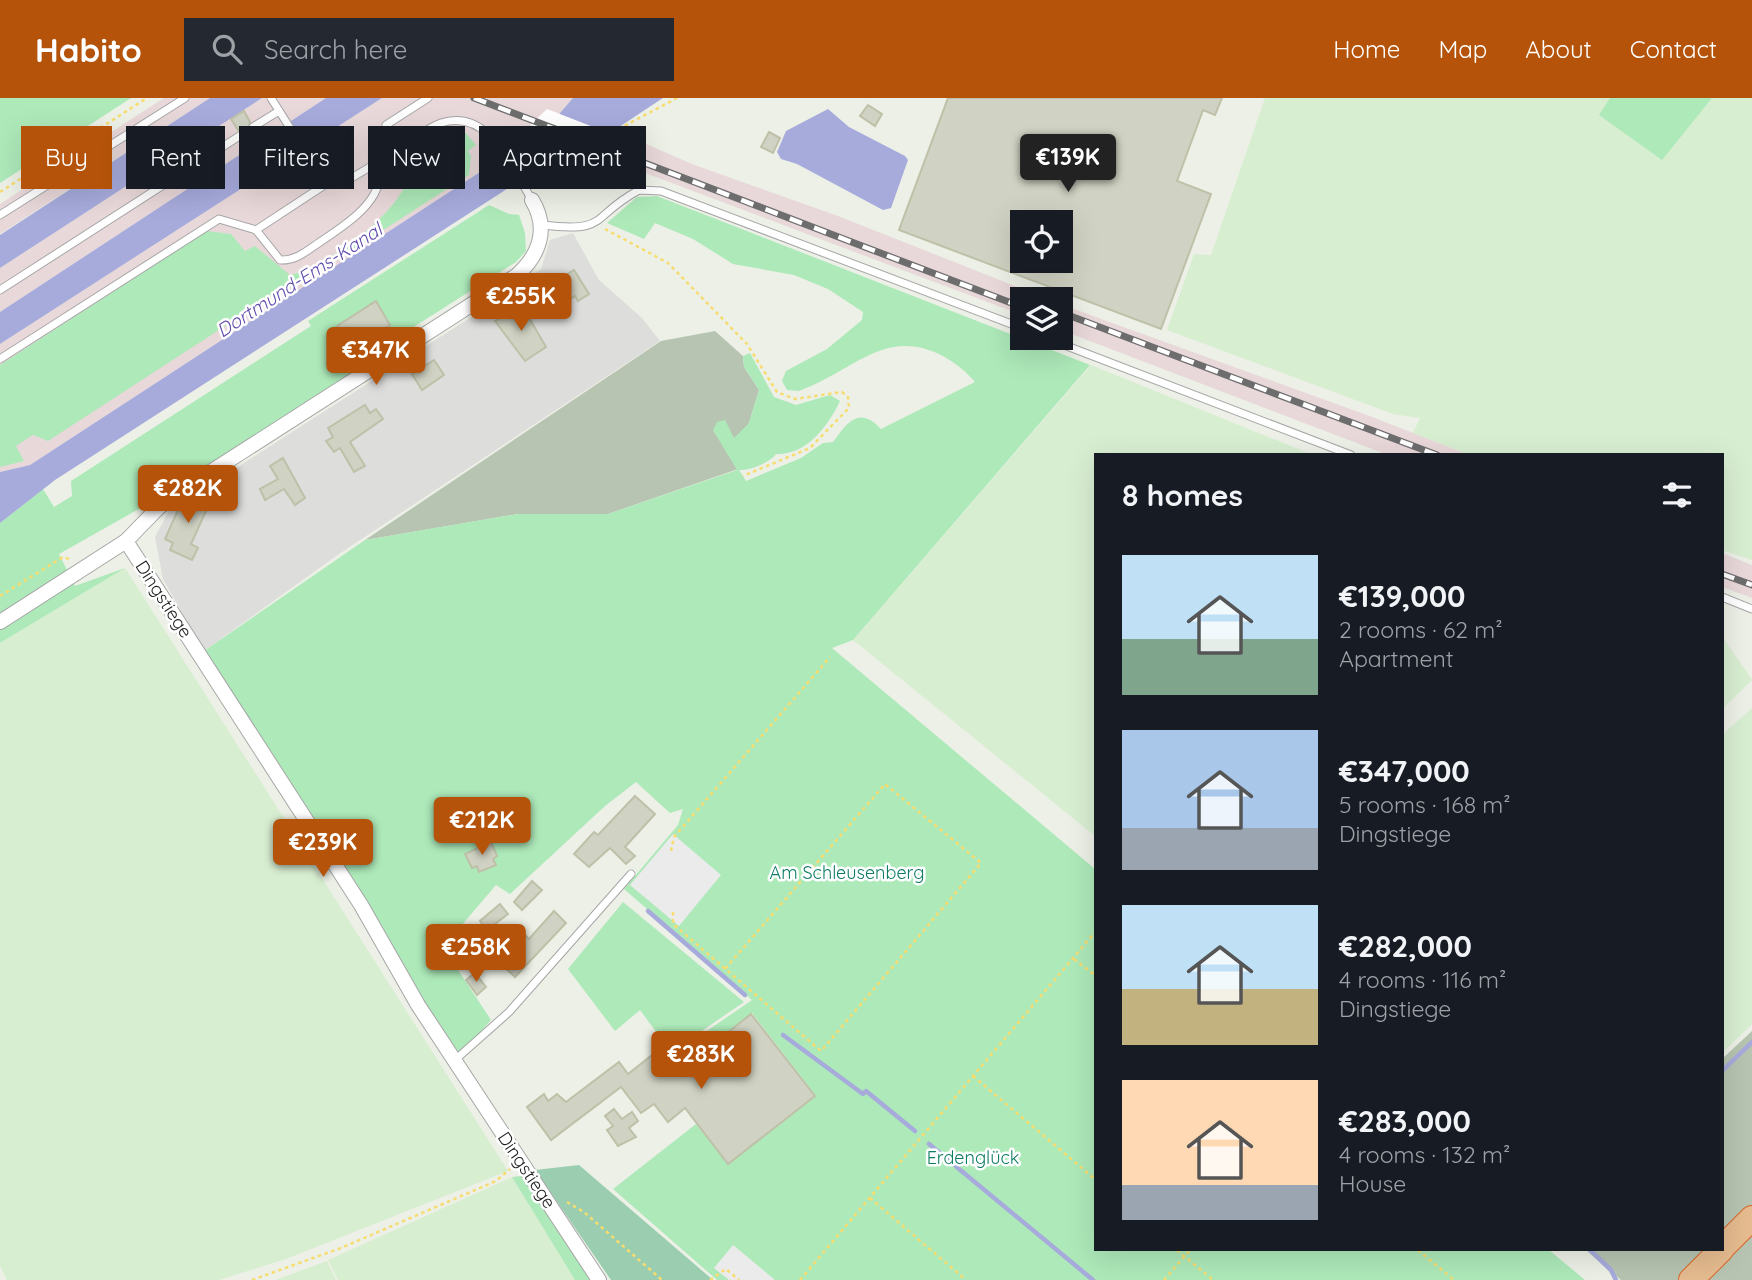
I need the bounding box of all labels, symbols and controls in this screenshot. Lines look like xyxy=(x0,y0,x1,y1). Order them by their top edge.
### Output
search box xyxy=(184,18,674,81)
text: Habito xyxy=(35,29,142,70)
icon: search xyxy=(208,30,246,68)
text: Search here xyxy=(264,33,407,66)
text: Home xyxy=(1333,34,1400,64)
text: Map xyxy=(1438,34,1487,64)
text: About xyxy=(1525,34,1592,64)
text: Contact xyxy=(1630,34,1717,64)
chip: Buy xyxy=(21,126,112,189)
chip: Rent xyxy=(126,126,225,189)
chip: Filters xyxy=(239,126,354,189)
chip: New xyxy=(368,126,465,189)
chip: Apartment xyxy=(479,126,646,189)
pin: €139K xyxy=(1019,134,1117,194)
text: €139K xyxy=(1036,142,1100,171)
map controls xyxy=(1010,210,1073,350)
button: locate xyxy=(1010,210,1073,273)
water label: Dortmund-Ems-Kanal xyxy=(212,216,389,343)
pin: €255K xyxy=(472,274,570,333)
text: €255K xyxy=(486,281,556,310)
button: layers xyxy=(1010,287,1073,350)
pin: €347K xyxy=(327,328,425,387)
text: €347K xyxy=(342,335,410,364)
pin: €282K xyxy=(139,466,237,525)
text: €282K xyxy=(154,473,222,502)
text: 8 homes xyxy=(1122,476,1243,514)
icon: filters xyxy=(1658,476,1696,514)
street label: Dingstiege xyxy=(130,556,198,642)
text: €139,000 xyxy=(1339,577,1466,615)
icon: home xyxy=(1178,583,1262,667)
text: 2 rooms · 62 m² xyxy=(1339,615,1503,644)
text: Apartment xyxy=(1339,644,1453,673)
text: €347,000 xyxy=(1339,752,1470,790)
icon: home xyxy=(1178,758,1262,842)
text: 5 rooms · 168 m² xyxy=(1339,790,1511,819)
pin: €212K xyxy=(433,798,531,857)
text: €212K xyxy=(450,805,514,834)
text: Dingstiege xyxy=(1339,819,1451,848)
pin: €239K xyxy=(274,820,372,879)
text: €239K xyxy=(289,827,357,856)
park label: Am Schleusenberg xyxy=(770,861,925,884)
pin: €258K xyxy=(427,924,525,984)
text: €282,000 xyxy=(1339,927,1472,965)
text: €258K xyxy=(442,932,510,961)
icon: home xyxy=(1178,933,1262,1017)
text: 4 rooms · 116 m² xyxy=(1339,965,1506,994)
text: Dingstiege xyxy=(1339,994,1451,1023)
pin: €283K xyxy=(652,1032,750,1091)
text: €283K xyxy=(667,1039,735,1068)
text: €283,000 xyxy=(1339,1102,1471,1140)
icon: home xyxy=(1178,1108,1262,1192)
street label: Dingstiege xyxy=(493,1127,561,1213)
text: 4 rooms · 132 m² xyxy=(1339,1140,1510,1169)
park label: Erdenglück xyxy=(927,1146,1019,1169)
text: House xyxy=(1339,1169,1406,1198)

